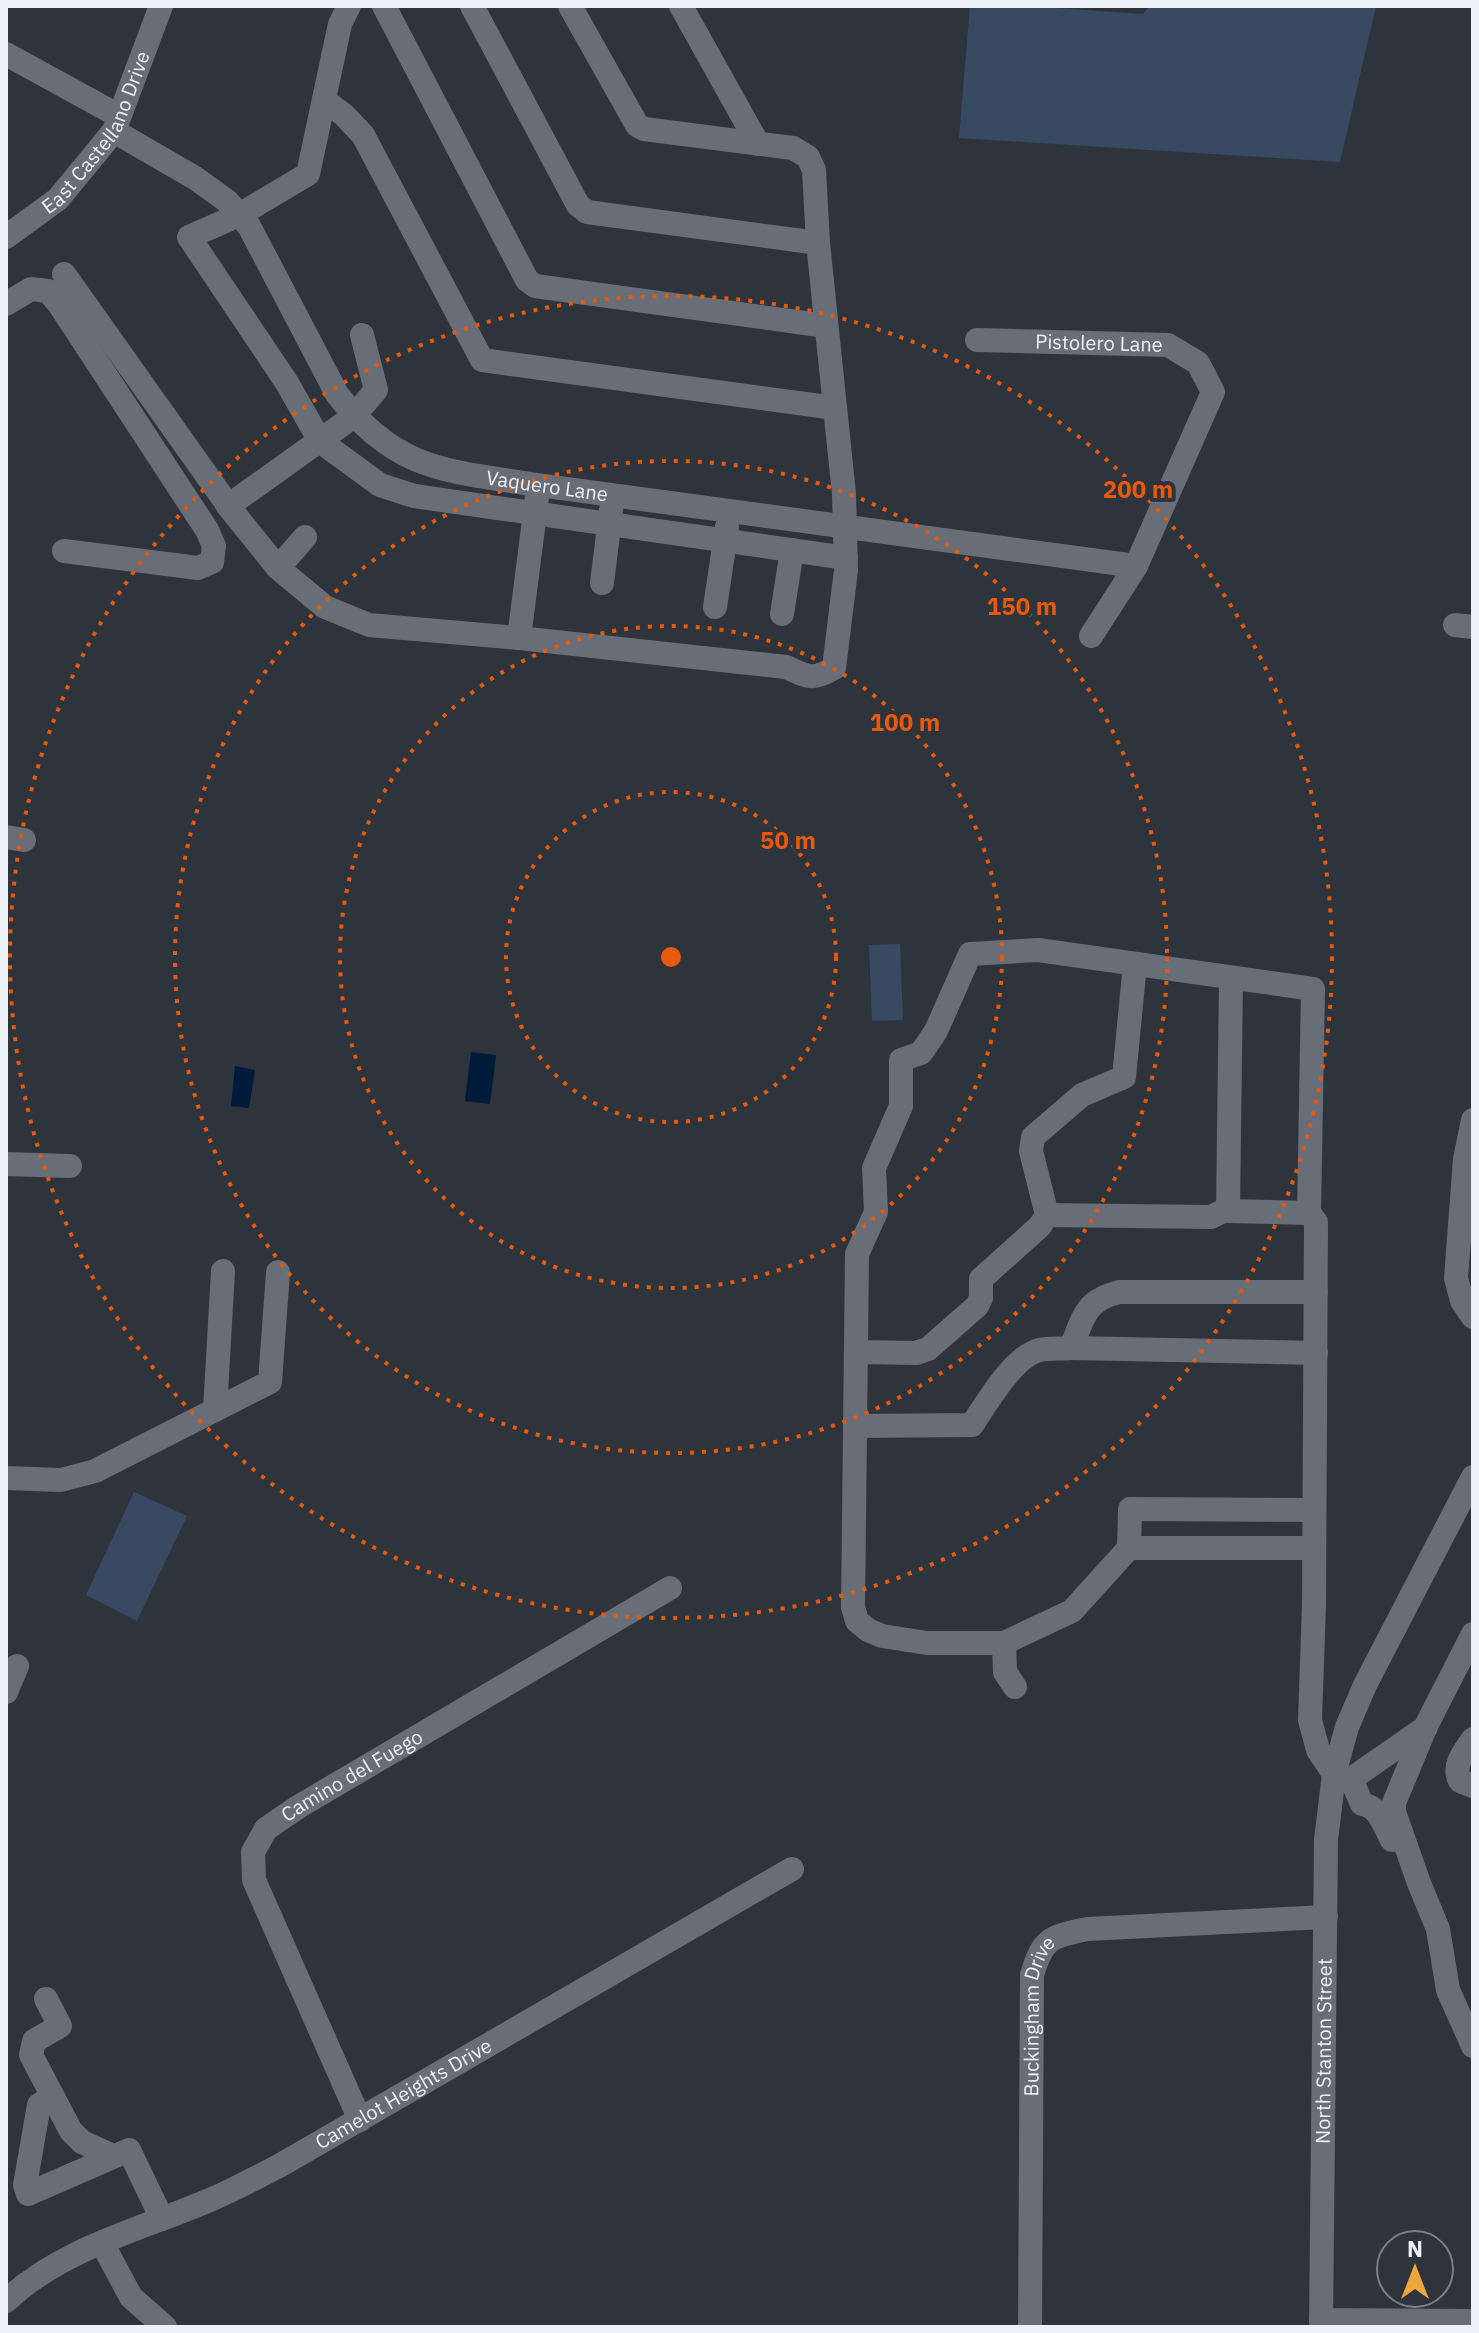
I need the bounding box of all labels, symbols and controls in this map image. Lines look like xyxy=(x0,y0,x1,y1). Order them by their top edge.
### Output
street label: East Castellano Drive xyxy=(36,47,156,220)
street label: Pistolero Lane xyxy=(1035,328,1163,358)
street label: Vaquero Lane xyxy=(484,463,610,507)
text: 200 m xyxy=(1103,473,1173,505)
text: 150 m xyxy=(987,590,1057,622)
text: 100 m xyxy=(870,706,940,738)
text: 50 m xyxy=(760,824,816,856)
centre of rings xyxy=(657,943,685,971)
street label: Camino del Fuego xyxy=(275,1723,427,1828)
street label: Buckingham Drive xyxy=(1017,1929,1060,2096)
street label: North Stanton Street xyxy=(1309,1958,1338,2144)
street label: Camelot Heights Drive xyxy=(310,2032,497,2155)
north arrow xyxy=(1375,2229,1455,2309)
text: N xyxy=(1407,2234,1423,2263)

